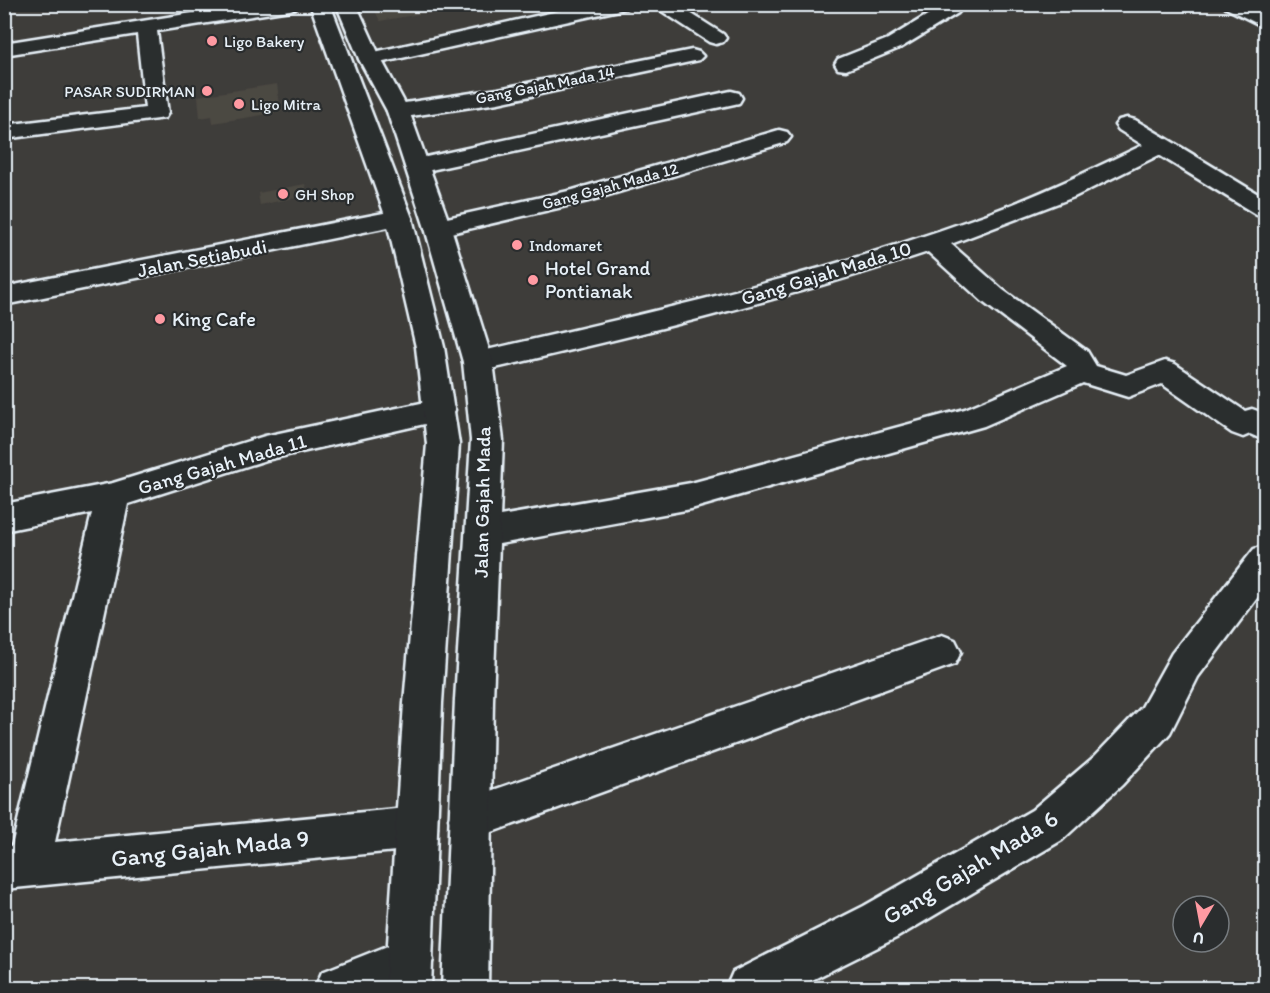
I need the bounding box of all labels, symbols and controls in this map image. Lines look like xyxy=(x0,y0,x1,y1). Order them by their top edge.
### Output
place label: Ligo Bakery xyxy=(224,32,305,51)
marker: Ligo Bakery xyxy=(205,34,219,48)
street label: Gang Gajah Mada 14 xyxy=(474,62,617,108)
place label: PASAR SUDIRMAN xyxy=(64,82,195,101)
marker: PASAR SUDIRMAN xyxy=(200,84,214,98)
place label: Ligo Mitra xyxy=(251,95,321,114)
marker: Ligo Mitra xyxy=(232,97,246,111)
street label: Gang Gajah Mada 12 xyxy=(540,159,681,213)
place label: GH Shop xyxy=(295,185,355,204)
marker: GH Shop xyxy=(276,187,290,201)
street label: Jalan Setiabudi xyxy=(135,234,269,282)
place label: Indomaret xyxy=(529,236,602,255)
street label: Gang Gajah Mada 10 xyxy=(738,236,914,310)
marker: Indomaret xyxy=(510,238,524,252)
place label: Hotel Grand Pontianak xyxy=(545,256,651,303)
marker: Hotel Grand Pontianak xyxy=(526,273,540,287)
place label: King Cafe xyxy=(172,307,256,331)
marker: King Cafe xyxy=(153,312,167,326)
street label: Jalan Gajah Mada xyxy=(469,425,495,578)
street label: Gang Gajah Mada 11 xyxy=(135,428,309,500)
street label: Gang Gajah Mada 6 xyxy=(877,803,1063,931)
street label: Gang Gajah Mada 9 xyxy=(109,823,311,873)
north arrow xyxy=(1171,894,1231,954)
text: U xyxy=(1192,928,1205,949)

